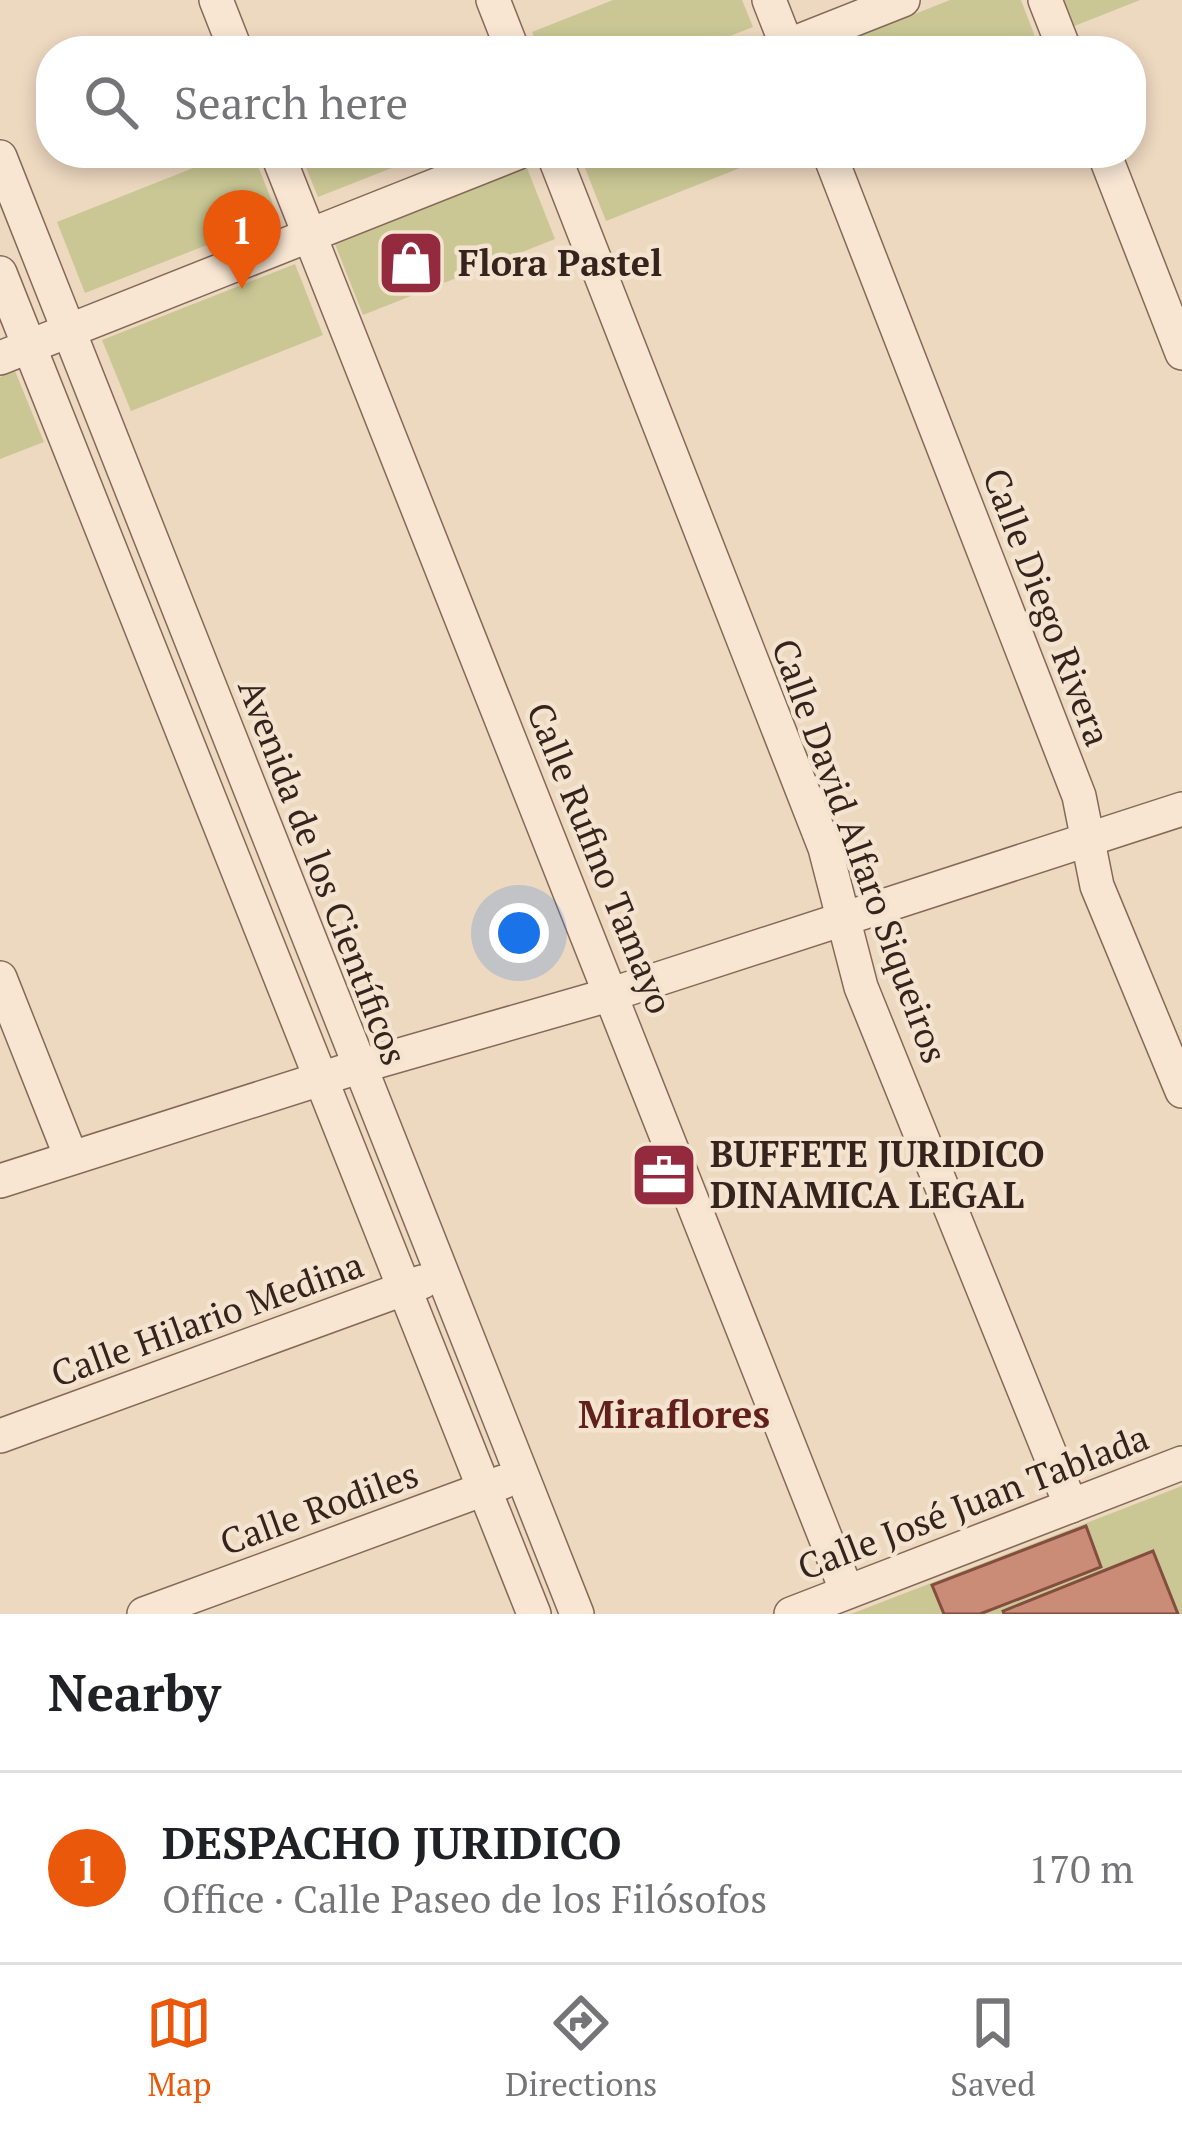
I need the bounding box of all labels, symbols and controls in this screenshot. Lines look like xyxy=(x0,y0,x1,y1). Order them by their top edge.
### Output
search box xyxy=(36,36,1146,168)
icon: search xyxy=(78,69,144,135)
text: Search here xyxy=(174,72,408,132)
pin: 1 xyxy=(203,190,281,289)
shop icon: Flora Pastel xyxy=(376,228,446,298)
place label: Flora Pastel xyxy=(458,239,662,286)
street label: Calle Diego Rivera xyxy=(973,461,1122,752)
street label: Calle David Alfaro Siqueiros xyxy=(762,632,959,1069)
street label: Avenida de los Científicos xyxy=(228,672,419,1071)
street label: Calle Rufino Tamayo xyxy=(517,695,684,1020)
your location xyxy=(489,903,549,963)
place label: BUFFETE JURIDICO DINAMICA LEGAL xyxy=(710,1130,1045,1218)
office icon: BUFFETE JURIDICO DINAMICA LEGAL xyxy=(629,1140,699,1210)
street label: Calle Hilario Medina xyxy=(44,1240,369,1397)
district label: Miraflores xyxy=(578,1387,770,1439)
street label: Calle José Juan Tablada xyxy=(791,1413,1155,1590)
street label: Calle Rodiles xyxy=(213,1450,424,1565)
text: Nearby xyxy=(48,1658,221,1726)
text: DESPACHO JURIDICO xyxy=(162,1812,622,1872)
text: 1 xyxy=(76,1842,98,1894)
text: 170 m xyxy=(1029,1842,1134,1894)
text: Office · Calle Paseo de los Filósofos xyxy=(162,1872,767,1924)
tab: Map xyxy=(146,1990,212,2105)
tab: Directions xyxy=(505,1990,657,2105)
tab: Saved xyxy=(950,1990,1036,2105)

